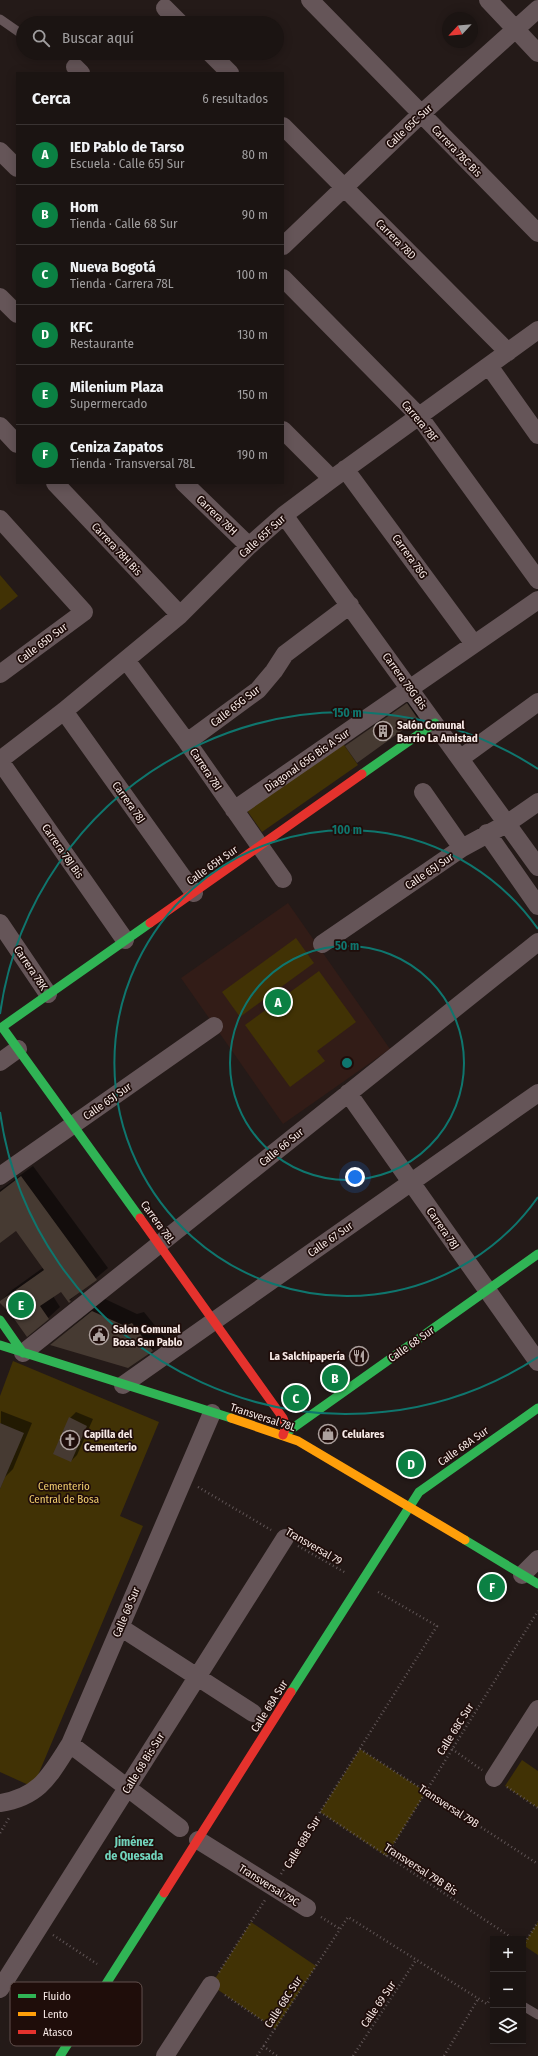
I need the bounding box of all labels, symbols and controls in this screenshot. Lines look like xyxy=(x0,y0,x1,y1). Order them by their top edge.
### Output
north arrow xyxy=(442,12,478,48)
search box xyxy=(16,16,284,60)
icon: search xyxy=(30,27,52,49)
text: Buscar aquí xyxy=(62,29,134,47)
text: Cerca xyxy=(32,88,71,109)
text: 6 resultados xyxy=(202,91,268,106)
street label: Calle 65C Sur xyxy=(384,102,435,151)
street label: Carrera 78C Bis xyxy=(429,123,485,180)
text: IED Pablo de Tarso xyxy=(70,138,184,156)
text: A xyxy=(41,147,49,162)
text: 80 m xyxy=(242,147,268,162)
text: Escuela · Calle 65J Sur xyxy=(70,156,185,171)
text: Hom xyxy=(70,198,99,216)
text: B xyxy=(41,207,49,222)
text: 90 m xyxy=(242,207,268,222)
text: Tienda · Calle 68 Sur xyxy=(70,216,178,231)
street label: Carrera 78D xyxy=(373,217,418,262)
text: Nueva Bogotá xyxy=(70,258,156,276)
text: C xyxy=(42,267,48,282)
text: 100 m xyxy=(236,267,268,282)
text: Tienda · Carrera 78L xyxy=(70,276,174,291)
text: KFC xyxy=(70,318,93,336)
text: D xyxy=(41,327,49,342)
text: 130 m xyxy=(237,327,268,342)
text: Restaurante xyxy=(70,336,134,351)
text: Milenium Plaza xyxy=(70,378,163,396)
text: E xyxy=(42,387,48,402)
text: 150 m xyxy=(237,387,268,402)
text: Supermercado xyxy=(70,396,147,411)
street label: Carrera 78F xyxy=(399,398,441,445)
text: Ceniza Zapatos xyxy=(70,438,163,456)
text: F xyxy=(42,447,48,462)
text: 190 m xyxy=(237,447,268,462)
text: Tienda · Transversal 78L xyxy=(70,456,195,471)
street label: Carrera 78H xyxy=(194,493,240,538)
street label: Calle 65F Sur xyxy=(237,512,288,560)
street label: Carrera 78H Bis xyxy=(89,520,145,579)
street label: Carrera 78G xyxy=(389,532,430,581)
street label: Calle 65D Sur xyxy=(15,620,70,666)
street label: Carrera 78G Bis xyxy=(380,650,430,713)
street label: Calle 65G Sur xyxy=(208,683,263,730)
text: 150 m xyxy=(332,706,362,720)
place label: Salón Comunal Barrio La Amistad xyxy=(397,719,478,745)
building icon: Salón Comunal Barrio La Amistad xyxy=(372,720,394,742)
street label: Diagonal 65G Bis A Sur xyxy=(262,726,352,795)
street label: Carrera 78I xyxy=(187,746,224,793)
street label: Carrera 78J xyxy=(109,779,148,825)
street label: Carrera 78J Bis xyxy=(39,821,86,881)
text: 100 m xyxy=(332,823,362,837)
street label: Calle 65H Sur xyxy=(184,843,240,888)
street label: Calle 65J Sur xyxy=(403,850,456,892)
text: 50 m xyxy=(335,939,359,953)
street label: Carrera 78K xyxy=(11,944,50,993)
pin: A xyxy=(265,987,291,1017)
centre of rings xyxy=(340,1056,354,1070)
street label: Calle 65J Sur xyxy=(81,1080,134,1123)
street label: Calle 66 Sur xyxy=(257,1126,306,1169)
your location xyxy=(345,1167,365,1187)
street label: Carrera 78L xyxy=(138,1198,178,1246)
street label: Carrera 78J xyxy=(424,1205,462,1252)
street label: Calle 67 Sur xyxy=(305,1219,355,1260)
pin: E xyxy=(8,1290,34,1320)
place label: Salon Comunal Bosa San Pablo xyxy=(113,1323,183,1349)
public building icon: Salon Comunal Bosa San Pablo xyxy=(88,1324,110,1346)
street label: Calle 68 Sur xyxy=(386,1324,437,1365)
restaurant icon: La Salchipapería xyxy=(348,1345,370,1367)
place label: La Salchipapería xyxy=(270,1350,346,1363)
pin: B xyxy=(322,1363,348,1393)
pin: C xyxy=(283,1383,309,1413)
street label: Transversal 78L xyxy=(229,1401,297,1434)
shop icon: Celulares xyxy=(317,1423,339,1445)
street label: Calle 68A Sur xyxy=(435,1424,491,1469)
place label: Capilla del Cementerio xyxy=(84,1428,137,1454)
place label: Celulares xyxy=(342,1428,385,1441)
church icon: Capilla del Cementerio xyxy=(59,1429,81,1451)
pin: D xyxy=(398,1449,424,1479)
park label: Cementerio Central de Bosa xyxy=(29,1480,99,1506)
street label: Transversal 79 xyxy=(283,1525,344,1568)
pin: F xyxy=(479,1572,505,1602)
street label: Calle 68 Sur xyxy=(110,1585,143,1639)
street label: Calle 68A Sur xyxy=(248,1678,291,1735)
street label: Calle 68C Sur xyxy=(434,1701,477,1758)
street label: Calle 68 Bis Sur xyxy=(120,1730,167,1796)
street label: Transversal 79B xyxy=(416,1782,481,1831)
street label: Calle 68B Sur xyxy=(281,1814,324,1871)
district label: Jiménez de Quesada xyxy=(105,1835,163,1863)
street label: Transversal 79B Bis xyxy=(382,1841,460,1898)
street label: Transversal 79C xyxy=(236,1862,302,1909)
map controls xyxy=(490,1936,526,2044)
button: + xyxy=(490,1936,526,1972)
button: − xyxy=(490,1972,526,2008)
street label: Calle 68C Sur xyxy=(262,1974,305,2030)
street label: Calle 69 Sur xyxy=(358,1979,399,2030)
legend xyxy=(10,1982,142,2046)
text: Fluido xyxy=(43,1990,71,2003)
text: Lento xyxy=(43,2008,68,2021)
button: layers xyxy=(490,2008,526,2044)
text: Atasco xyxy=(43,2026,73,2039)

